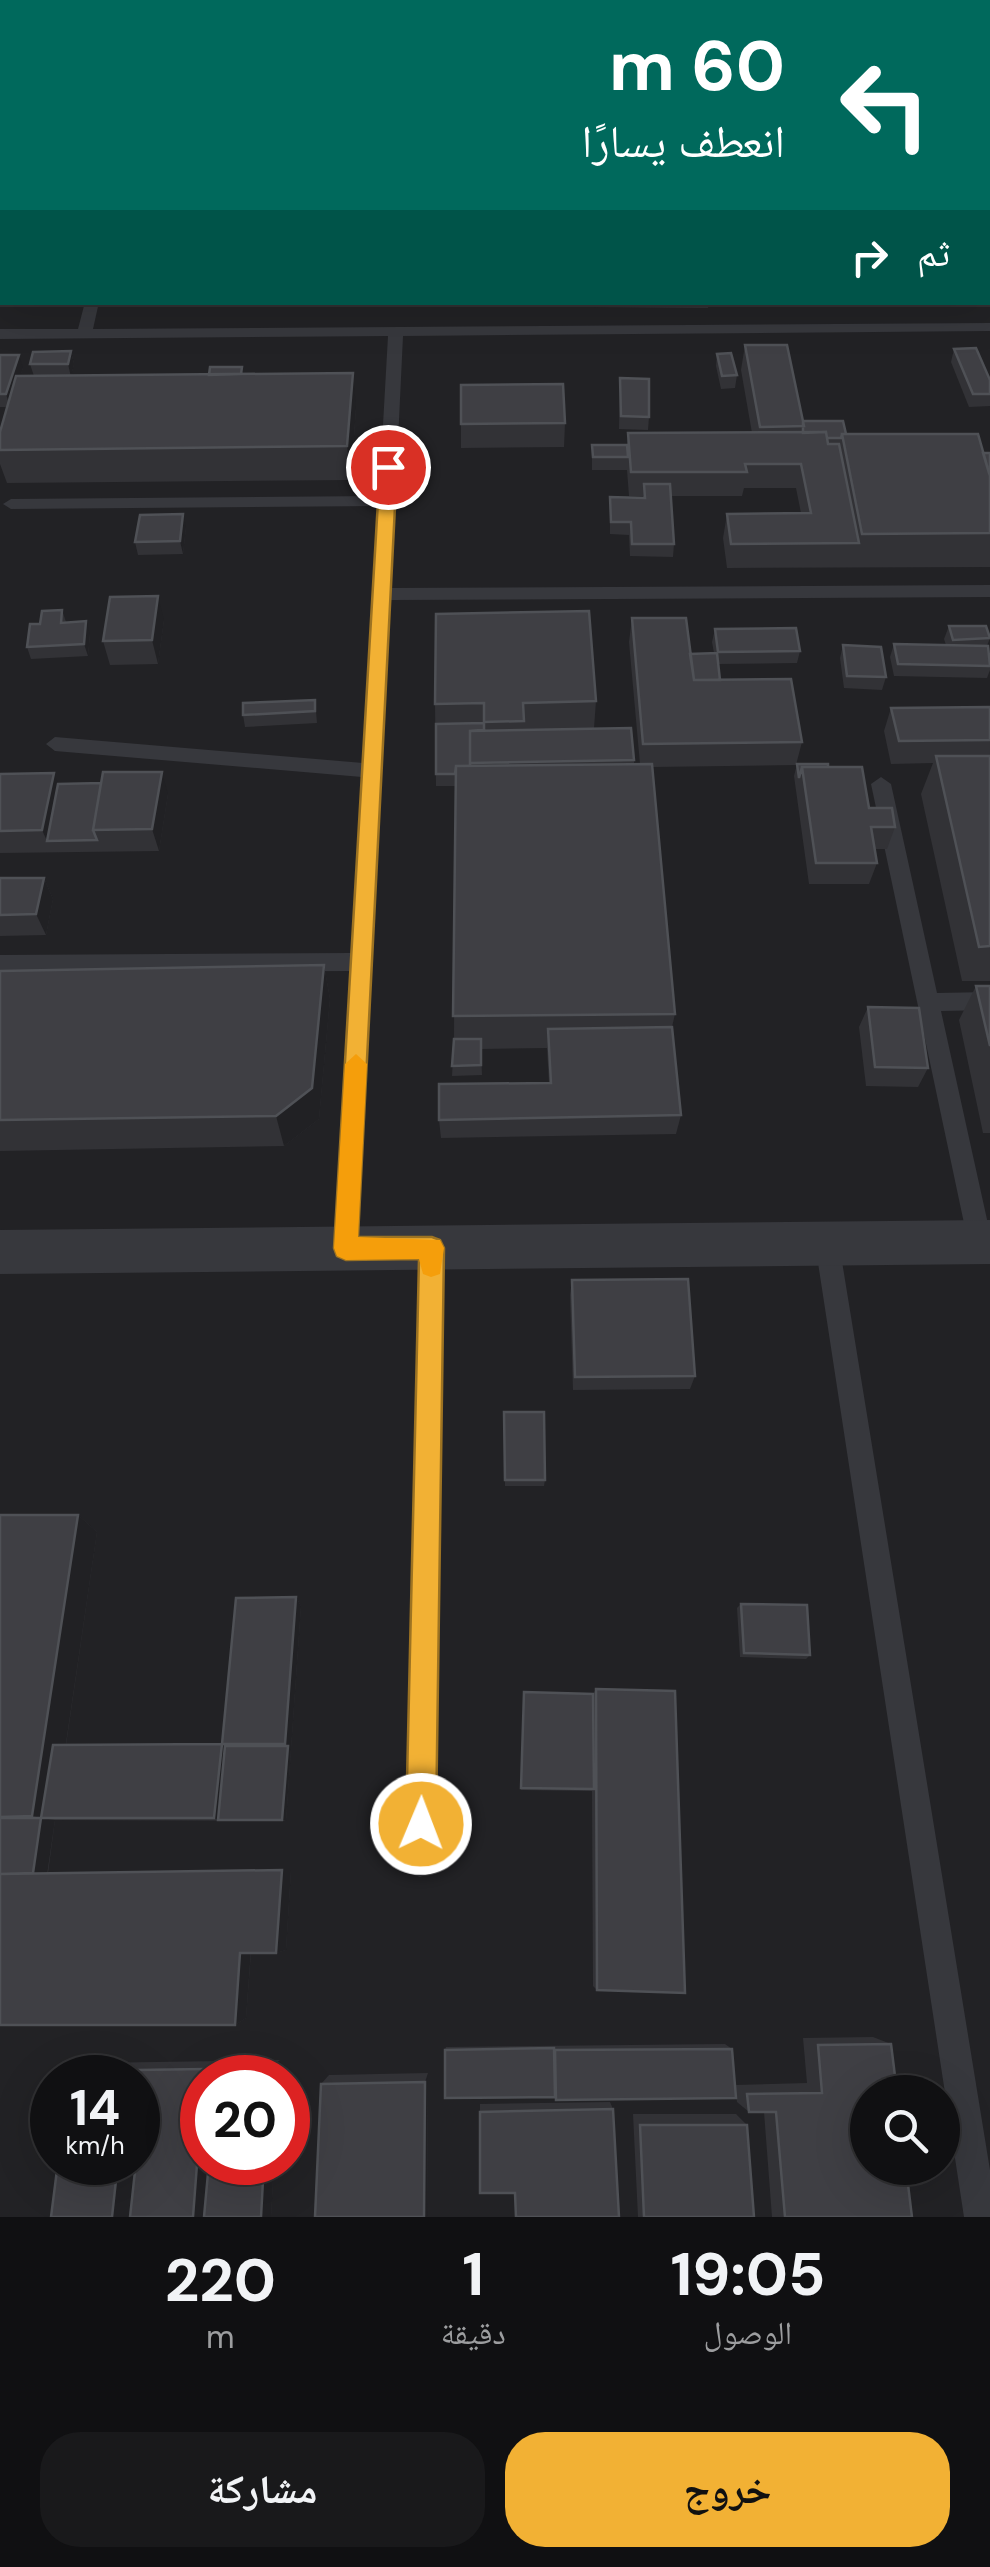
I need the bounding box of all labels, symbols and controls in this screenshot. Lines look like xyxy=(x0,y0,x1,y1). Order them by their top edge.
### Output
text: 60 m xyxy=(609,21,785,112)
icon: left xyxy=(820,40,950,170)
text: انعطف يسارًا xyxy=(582,112,785,171)
text: ثم xyxy=(917,228,950,278)
icon: right xyxy=(842,230,897,285)
pin xyxy=(346,425,431,510)
icon: arrive xyxy=(361,440,416,495)
position arrow xyxy=(369,1772,473,1876)
speed limit sign: 20 xyxy=(180,2055,310,2185)
text: 14 xyxy=(70,2075,120,2141)
map controls xyxy=(850,2075,960,2185)
button: search xyxy=(850,2075,960,2185)
text: km/h xyxy=(65,2129,125,2162)
text: 1 xyxy=(462,2235,484,2314)
text: 19:05 xyxy=(671,2235,825,2314)
text: 220 xyxy=(165,2241,276,2320)
text: دقيقة xyxy=(441,2312,506,2354)
text: الوصول xyxy=(704,2312,792,2354)
text: m xyxy=(206,2316,235,2358)
button: مشاركة xyxy=(40,2432,485,2547)
button: خروج xyxy=(505,2432,950,2547)

